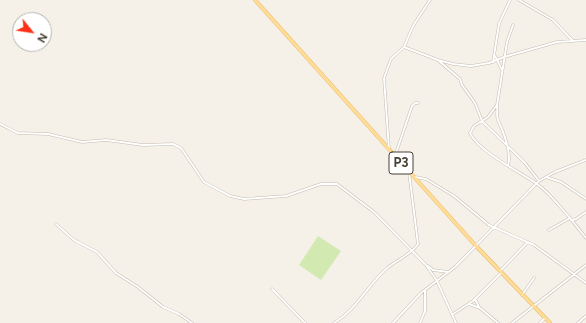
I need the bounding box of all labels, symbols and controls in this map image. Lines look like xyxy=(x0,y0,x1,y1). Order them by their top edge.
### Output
north arrow xyxy=(12,12,52,52)
text: N xyxy=(34,31,50,45)
road number: P3 xyxy=(389,152,413,174)

